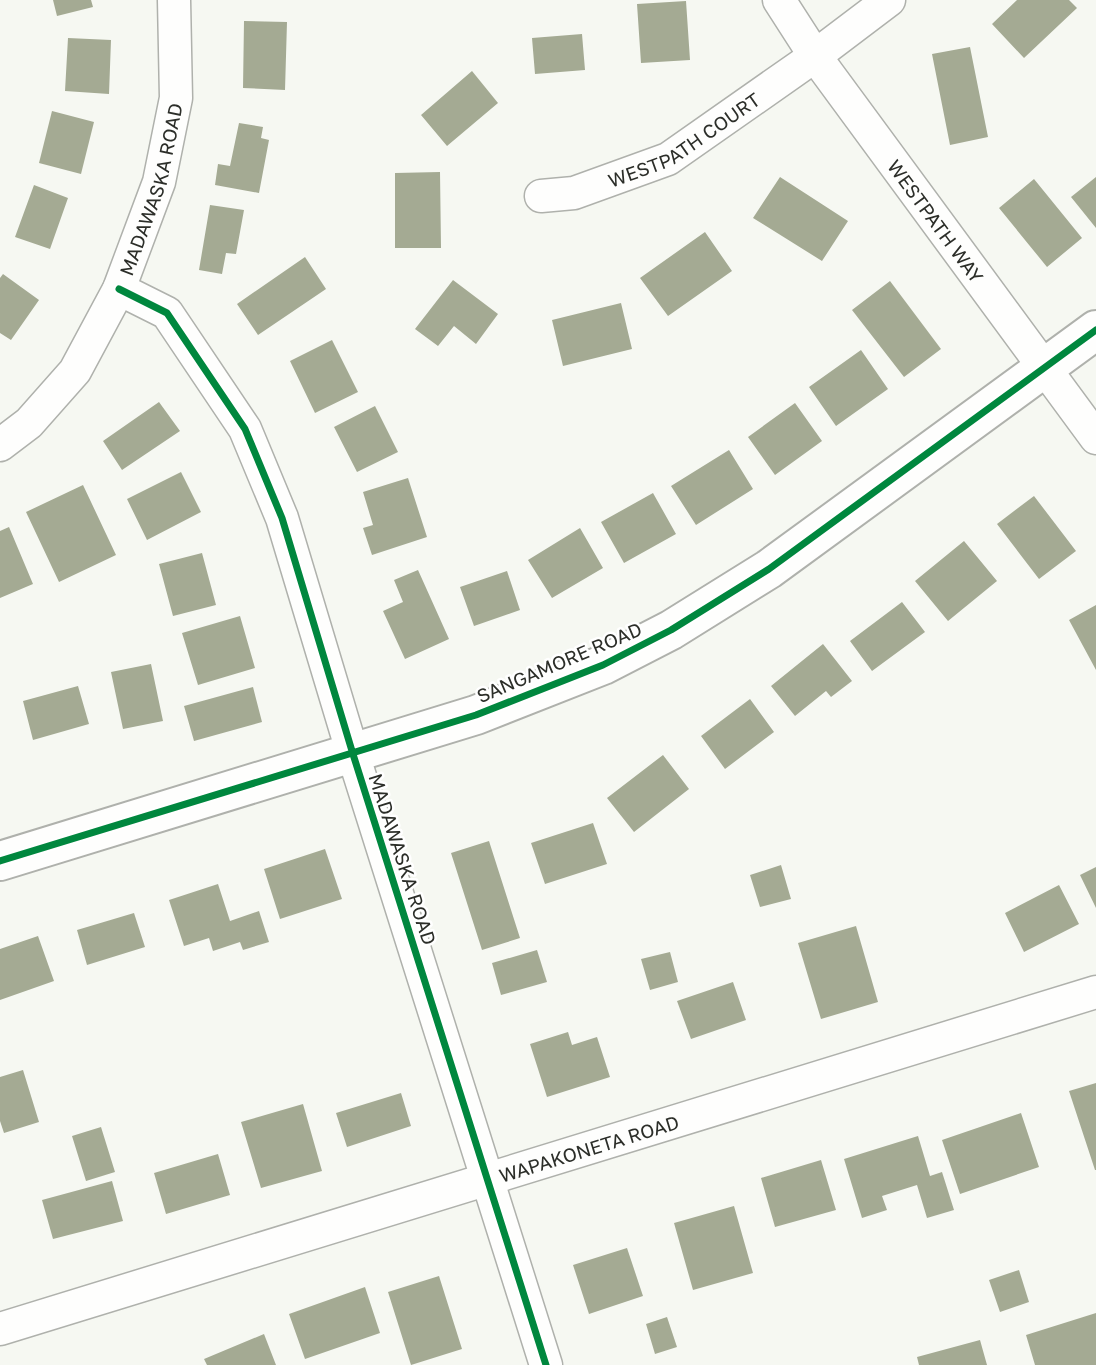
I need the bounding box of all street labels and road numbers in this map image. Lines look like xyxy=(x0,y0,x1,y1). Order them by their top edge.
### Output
street label: WESTPATH COURT xyxy=(605,87,764,191)
street label: MADAWASKA ROAD xyxy=(114,101,186,278)
street label: WESTPATH WAY xyxy=(883,155,989,287)
street label: SANGAMORE ROAD xyxy=(473,617,645,707)
street label: MADAWASKA ROAD xyxy=(364,770,442,948)
street label: WAPAKONETA ROAD xyxy=(496,1109,682,1186)

